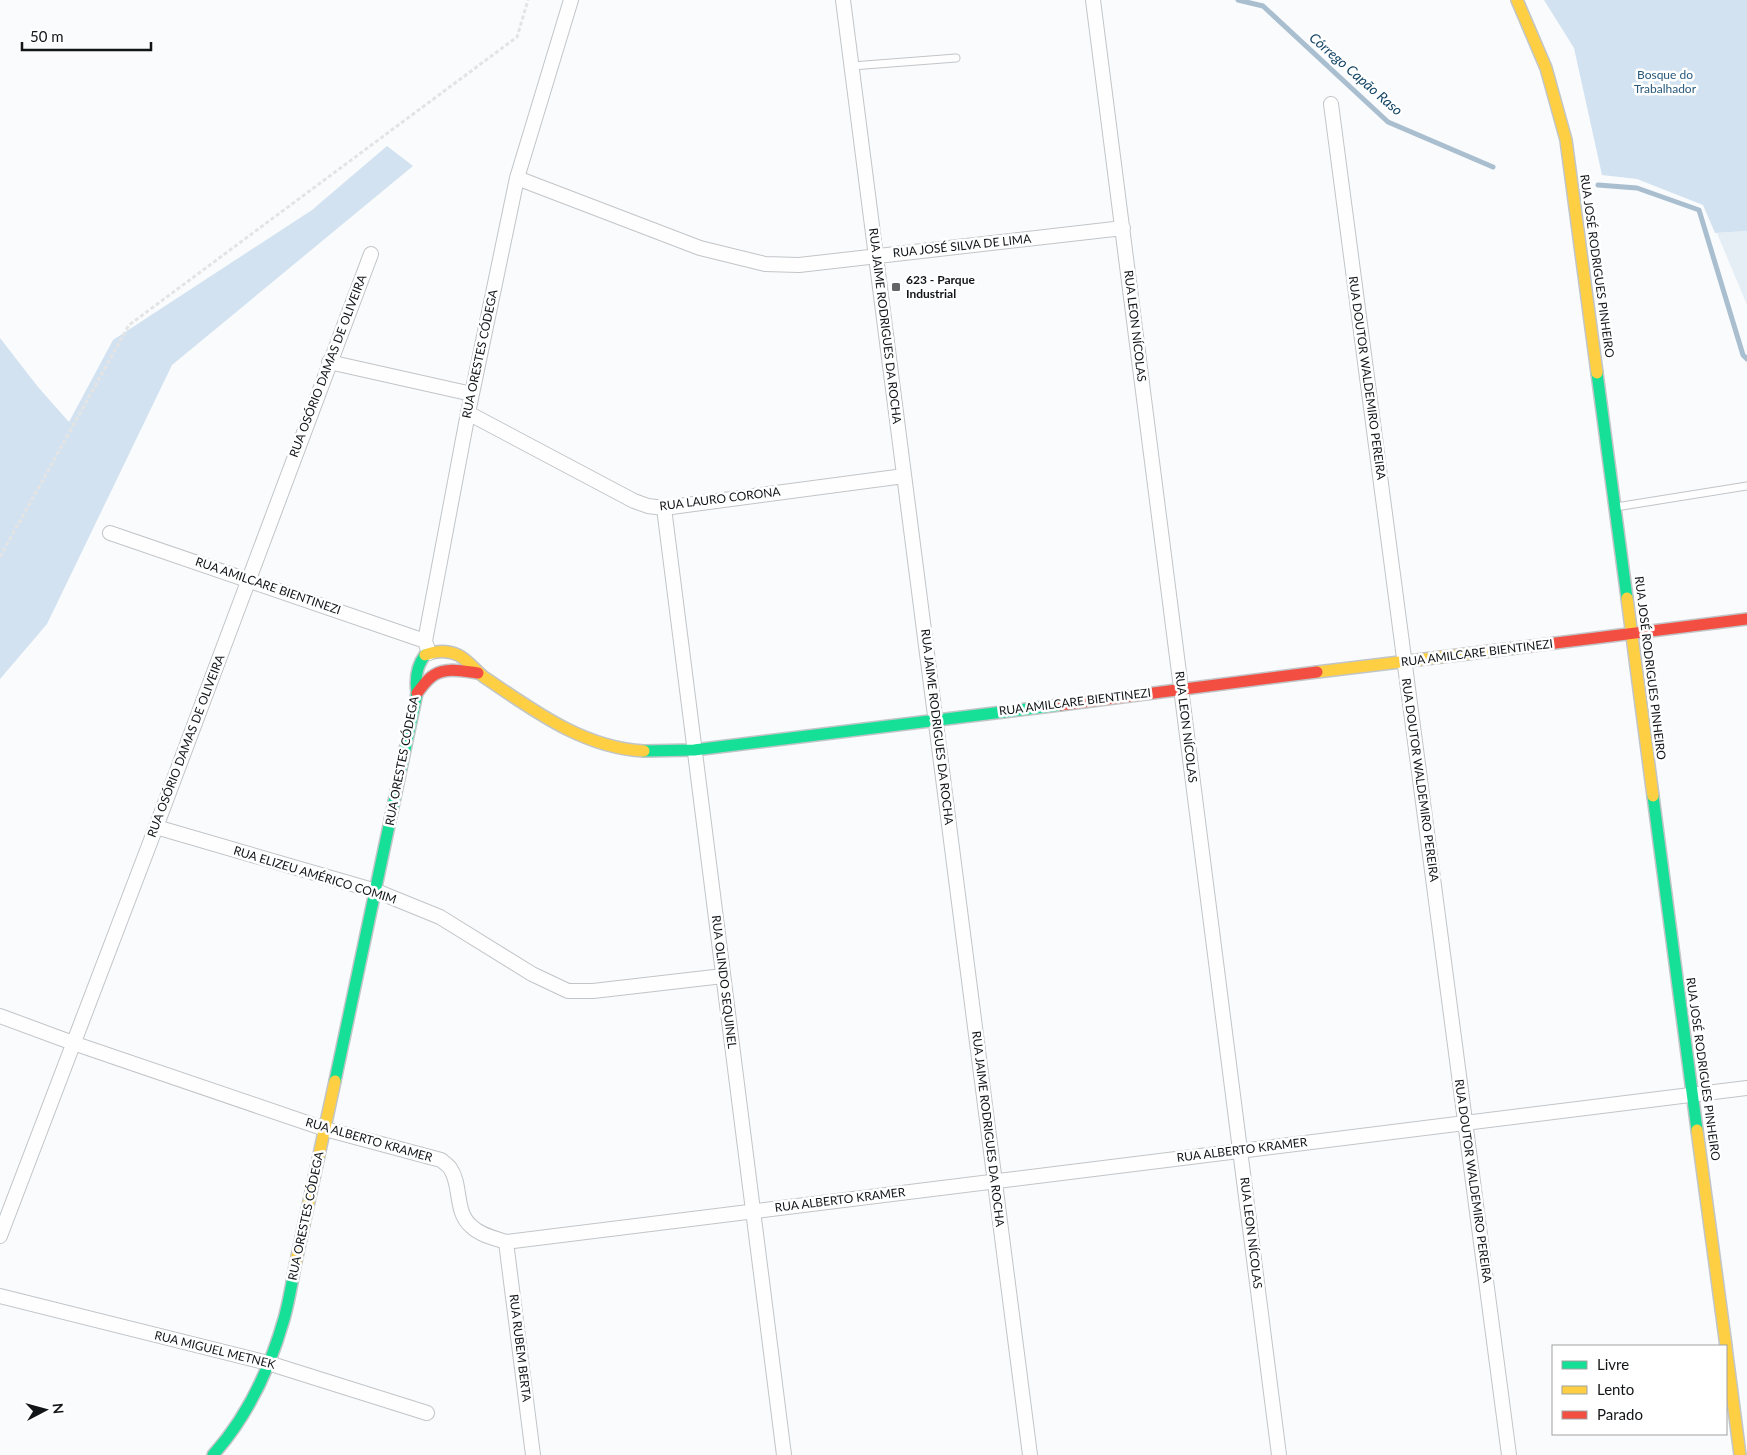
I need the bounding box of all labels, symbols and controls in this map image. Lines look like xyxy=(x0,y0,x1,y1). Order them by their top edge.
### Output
scale bar xyxy=(22,20,151,52)
text: 50 m xyxy=(30,27,64,45)
water label: Córrego Capão Raso xyxy=(1306,29,1406,119)
park label: Bosque do Trabalhador xyxy=(1634,67,1697,96)
street label: RUA JOSÉ RODRIGUES PINHEIRO xyxy=(1577,173,1618,359)
street label: RUA JAIME RODRIGUES DA ROCHA xyxy=(866,227,905,426)
street label: RUA JOSÉ SILVA DE LIMA xyxy=(892,231,1033,260)
street label: RUA LEON NÍCOLAS xyxy=(1121,269,1150,383)
street label: RUA OSÓRIO DAMAS DE OLIVEIRA xyxy=(286,272,370,459)
place label: 623 - Parque Industrial xyxy=(906,272,975,301)
street label: RUA DOUTOR WALDEMIRO PEREIRA xyxy=(1346,275,1389,482)
marker: 623 - Parque Industrial xyxy=(890,281,902,293)
street label: RUA ORESTES CÓDEGA xyxy=(459,287,501,420)
street label: RUA LAURO CORONA xyxy=(659,484,782,513)
street label: RUA AMILCARE BIENTINEZI xyxy=(193,554,343,618)
street label: RUA JOSÉ RODRIGUES PINHEIRO xyxy=(1632,575,1669,761)
street label: RUA JAIME RODRIGUES DA ROCHA xyxy=(918,628,957,827)
street label: RUA AMILCARE BIENTINEZI xyxy=(1400,636,1554,669)
street label: RUA OSÓRIO DAMAS DE OLIVEIRA xyxy=(144,652,228,839)
street label: RUA LEON NÍCOLAS xyxy=(1172,670,1201,784)
street label: RUA DOUTOR WALDEMIRO PEREIRA xyxy=(1399,677,1442,884)
street label: RUA AMILCARE BIENTINEZI xyxy=(998,685,1152,718)
street label: RUA ORESTES CÓDEGA xyxy=(382,694,422,827)
street label: RUA ELIZEU AMÉRICO COMIM xyxy=(232,843,398,907)
street label: RUA OLINDO SEQUINEL xyxy=(709,914,740,1050)
street label: RUA JOSÉ RODRIGUES PINHEIRO xyxy=(1683,976,1724,1162)
street label: RUA JAIME RODRIGUES DA ROCHA xyxy=(969,1030,1008,1229)
street label: RUA DOUTOR WALDEMIRO PEREIRA xyxy=(1452,1078,1495,1285)
street label: RUA ALBERTO KRAMER xyxy=(304,1114,435,1165)
street label: RUA ALBERTO KRAMER xyxy=(1176,1134,1308,1165)
street label: RUA ORESTES CÓDEGA xyxy=(285,1149,327,1282)
street label: RUA LEON NÍCOLAS xyxy=(1237,1176,1266,1290)
street label: RUA ALBERTO KRAMER xyxy=(774,1184,906,1215)
street label: RUA RUBEM BERTA xyxy=(506,1293,535,1404)
street label: RUA MIGUEL METNEK xyxy=(153,1327,277,1372)
legend xyxy=(1552,1345,1727,1435)
text: Livre xyxy=(1597,1355,1629,1373)
text: Lento xyxy=(1597,1380,1634,1398)
north arrow xyxy=(20,1385,70,1435)
text: N xyxy=(49,1402,67,1415)
text: Parado xyxy=(1597,1405,1643,1423)

